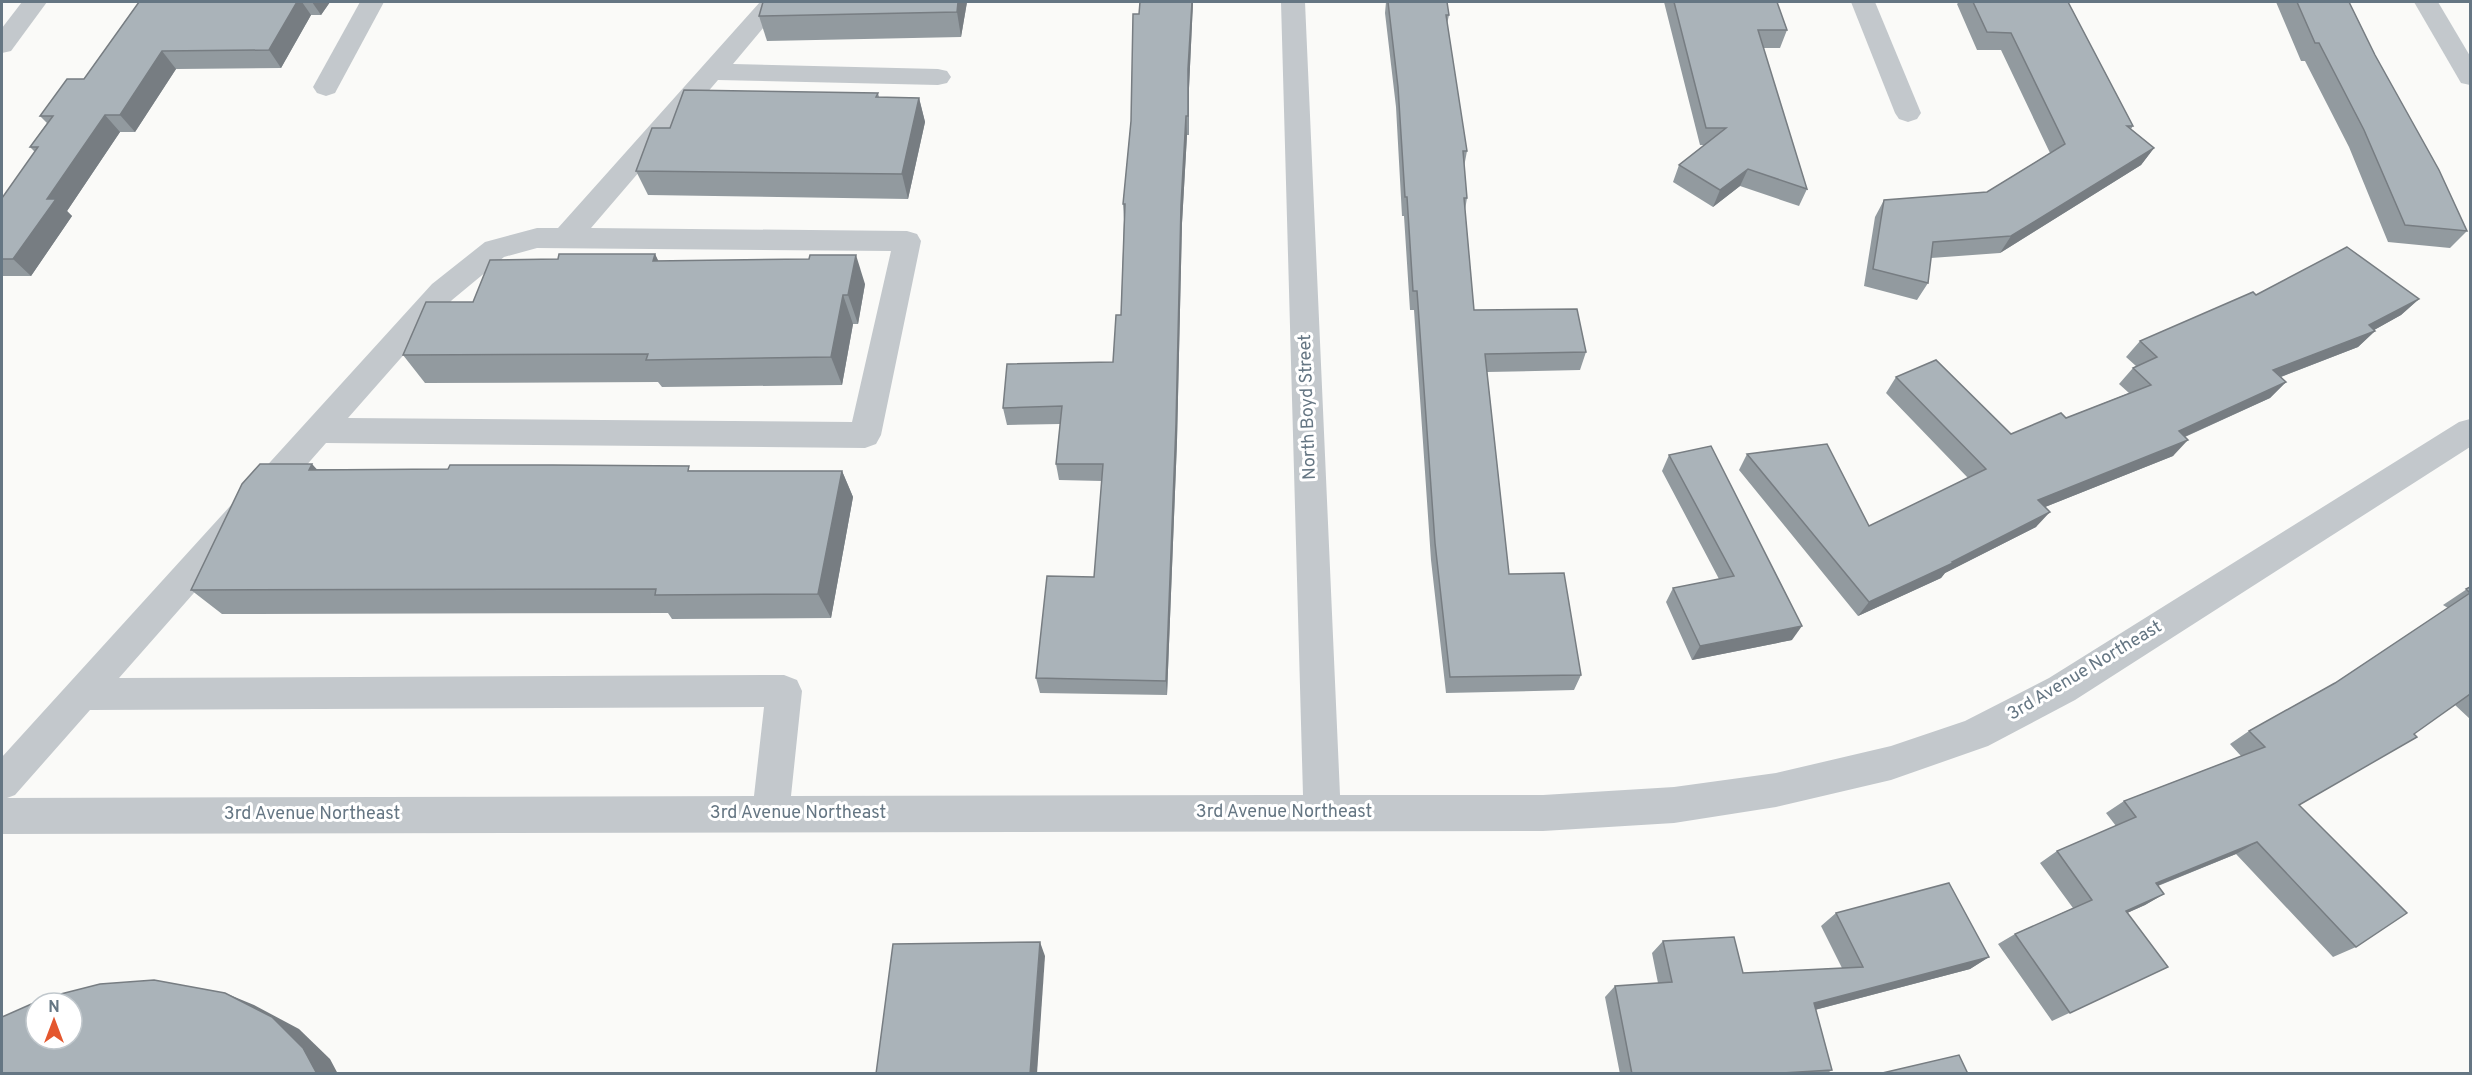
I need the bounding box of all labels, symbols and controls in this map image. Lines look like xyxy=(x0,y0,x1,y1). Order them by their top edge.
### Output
street label: North Boyd Street xyxy=(1294,334,1322,480)
street label: 3rd Avenue Northeast xyxy=(2003,616,2167,726)
street label: 3rd Avenue Northeast xyxy=(1196,801,1372,824)
street label: 3rd Avenue Northeast xyxy=(710,802,886,825)
street label: 3rd Avenue Northeast xyxy=(224,803,400,826)
north arrow xyxy=(24,991,84,1051)
text: N xyxy=(48,998,60,1018)

